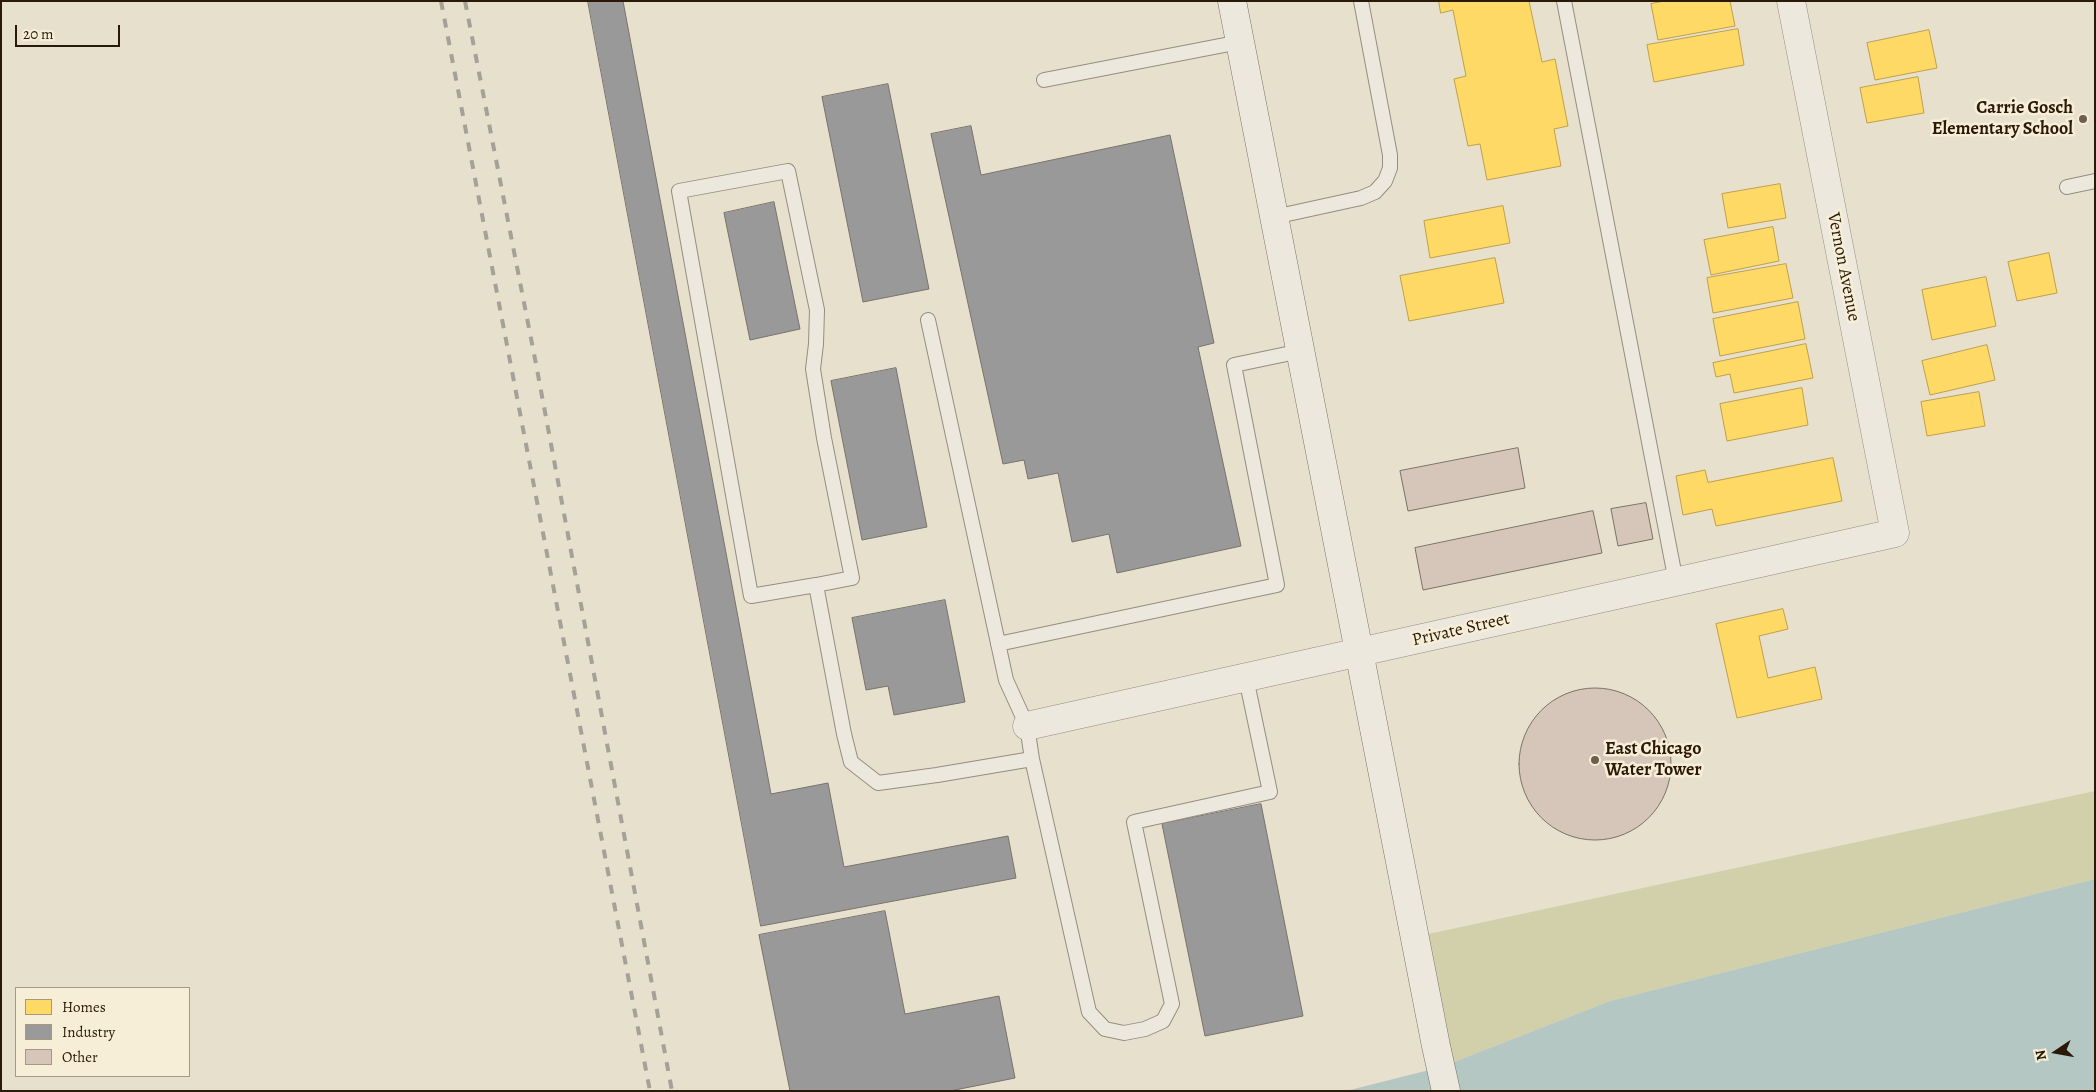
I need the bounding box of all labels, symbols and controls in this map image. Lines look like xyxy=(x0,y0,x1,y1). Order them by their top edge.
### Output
scale bar xyxy=(18,15,122,47)
text: 20 m xyxy=(23,24,54,44)
place label: Carrie Gosch Elementary School xyxy=(1932,98,2073,140)
marker: Carrie Gosch Elementary School xyxy=(2077,113,2089,125)
street label: Vernon Avenue xyxy=(1822,211,1864,323)
street label: Private Street xyxy=(1410,608,1512,652)
place label: East Chicago Water Tower xyxy=(1605,739,1702,782)
marker: East Chicago Water Tower xyxy=(1589,754,1601,766)
legend xyxy=(15,987,190,1077)
text: Homes xyxy=(62,997,106,1017)
text: Industry xyxy=(62,1022,115,1042)
north arrow xyxy=(2031,1027,2081,1077)
text: Other xyxy=(62,1047,98,1067)
text: N xyxy=(2030,1048,2051,1062)

